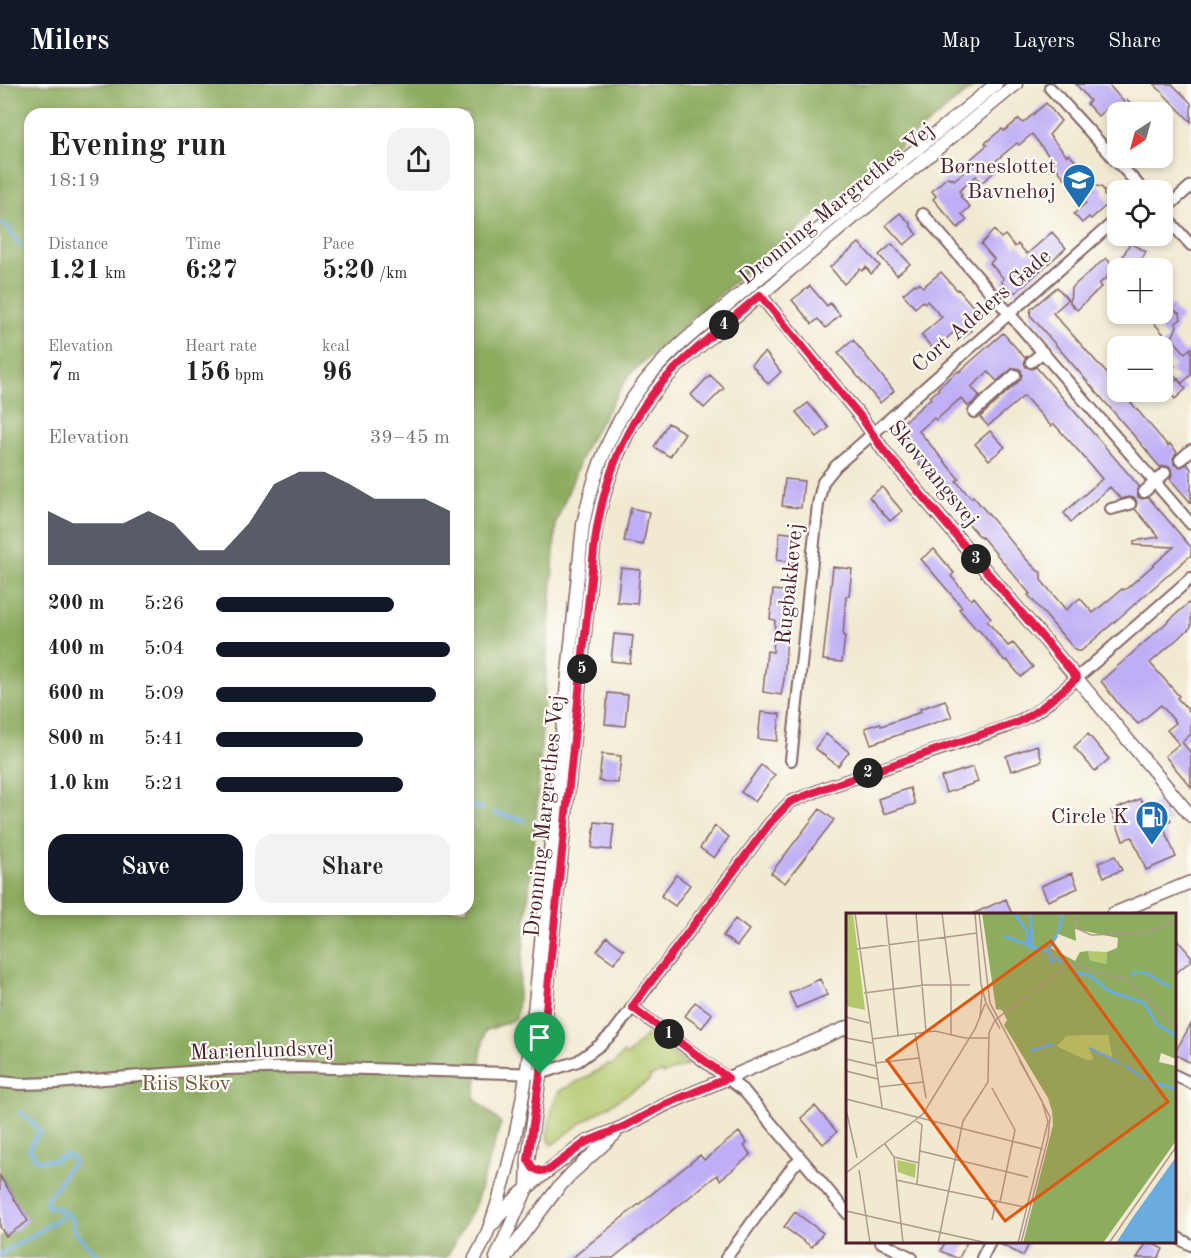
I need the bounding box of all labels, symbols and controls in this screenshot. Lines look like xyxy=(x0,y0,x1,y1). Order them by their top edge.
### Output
text: Milers xyxy=(30,28,109,56)
text: Map xyxy=(941,31,980,52)
text: Layers xyxy=(1013,31,1075,52)
text: Share xyxy=(1108,31,1161,52)
north arrow xyxy=(1107,102,1173,168)
map controls xyxy=(1107,102,1173,402)
street label: Dronning Margrethes Vej xyxy=(735,119,939,289)
button: share xyxy=(387,128,450,191)
text: Evening run xyxy=(48,130,227,163)
place label: Børneslottet Bavnehøj xyxy=(939,156,1056,203)
school or university icon: Børneslottet Bavnehøj xyxy=(1061,162,1097,209)
text: 18:19 xyxy=(48,171,100,191)
button: locate xyxy=(1107,180,1173,246)
text: Distance xyxy=(48,237,108,253)
text: Time xyxy=(185,237,221,253)
text: Pace xyxy=(322,237,354,253)
street label: Cort Adelers Gade xyxy=(908,245,1056,377)
text: 1.21 xyxy=(48,258,101,284)
text: 6:27 xyxy=(185,258,238,284)
text: 5:20 xyxy=(322,258,375,284)
button: + xyxy=(1107,258,1173,324)
text: km xyxy=(101,266,126,282)
text: /km xyxy=(375,266,407,282)
pin: 4 xyxy=(709,310,739,340)
text: 4 xyxy=(719,317,729,333)
button: − xyxy=(1107,336,1173,402)
text: Elevation xyxy=(48,339,113,355)
text: Heart rate xyxy=(185,339,257,355)
text: kcal xyxy=(322,339,350,355)
text: 7 xyxy=(48,360,63,386)
text: 156 xyxy=(185,360,230,386)
text: 96 xyxy=(322,360,352,386)
text: m xyxy=(63,368,80,384)
text: bpm xyxy=(230,368,264,384)
street label: Skovvangsvej xyxy=(884,417,982,531)
text: Elevation xyxy=(48,428,129,448)
text: 39–45 m xyxy=(370,428,450,448)
street label: Rugbakkevej xyxy=(773,522,807,646)
pin: 3 xyxy=(961,544,991,574)
text: 3 xyxy=(971,551,981,567)
text: 200 m xyxy=(48,594,104,614)
text: 5:26 xyxy=(144,594,184,614)
text: 400 m xyxy=(48,639,104,659)
text: 5:04 xyxy=(144,639,184,659)
pin: 5 xyxy=(567,654,597,684)
text: 5 xyxy=(577,661,587,677)
text: 600 m xyxy=(48,684,104,704)
text: 5:09 xyxy=(144,684,184,704)
street label: Dronning Margrethes Vej xyxy=(521,694,569,938)
text: 800 m xyxy=(48,729,104,749)
text: 5:41 xyxy=(144,729,184,749)
pin: 2 xyxy=(853,758,883,788)
text: 2 xyxy=(863,765,873,781)
text: 1.0 km xyxy=(48,774,110,794)
text: 5:21 xyxy=(144,774,184,794)
fuel station icon: Circle K xyxy=(1134,799,1170,846)
place label: Circle K xyxy=(1051,806,1129,828)
button: Save xyxy=(48,834,243,903)
button: Share xyxy=(255,834,450,903)
inset map xyxy=(846,913,1176,1243)
pin xyxy=(514,1012,565,1074)
pin: 1 xyxy=(654,1019,684,1049)
icon: arrive xyxy=(523,1021,556,1054)
text: 1 xyxy=(664,1026,674,1042)
street label: Marienlundsvej xyxy=(189,1037,335,1065)
park label: Riis Skov xyxy=(141,1073,231,1095)

